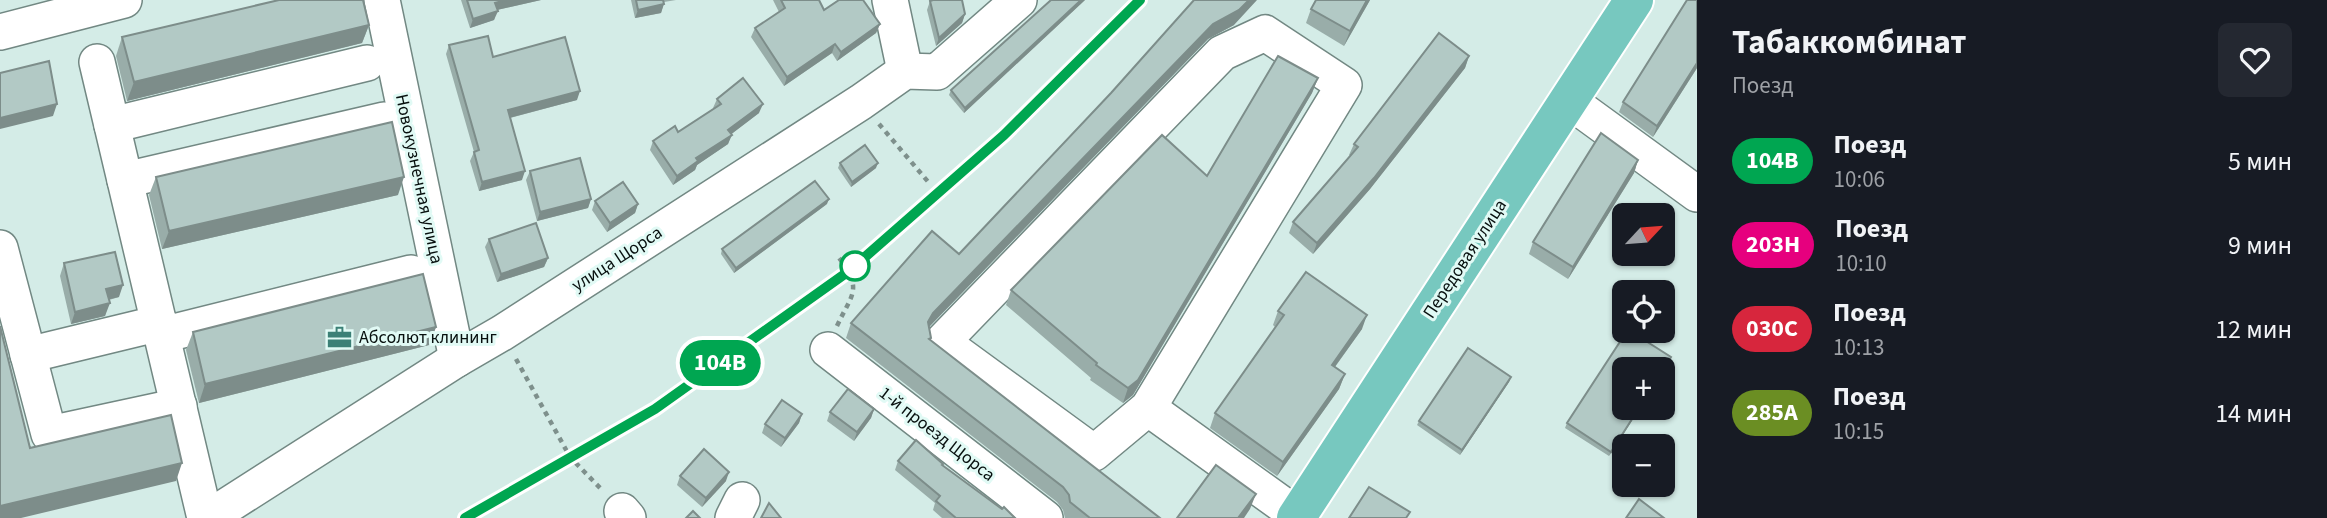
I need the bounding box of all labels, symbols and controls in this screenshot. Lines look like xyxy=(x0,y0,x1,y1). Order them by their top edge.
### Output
text: Табаккомбинат xyxy=(1732,19,1967,66)
button: heart xyxy=(2218,23,2292,97)
text: Поезд xyxy=(1732,69,1793,102)
street label: Новокузнечная улица xyxy=(389,92,449,266)
text: Поезд xyxy=(1834,126,1906,163)
text: 104В xyxy=(1746,143,1799,178)
text: 5 мин xyxy=(2228,143,2292,180)
text: 10:06 xyxy=(1834,163,1885,196)
street label: Передовая улица xyxy=(1417,195,1513,323)
north arrow xyxy=(1612,203,1675,266)
map controls xyxy=(1612,203,1675,497)
text: Поезд xyxy=(1835,210,1908,247)
street label: улица Щорса xyxy=(567,220,667,298)
text: 203Н xyxy=(1746,227,1800,262)
text: 9 мин xyxy=(2228,227,2292,264)
text: 10:10 xyxy=(1835,247,1887,280)
unlabelled marker xyxy=(840,251,870,281)
button: locate xyxy=(1612,280,1675,343)
text: Поезд xyxy=(1833,294,1906,331)
text: 030C xyxy=(1746,311,1798,346)
text: 12 мин xyxy=(2215,311,2292,348)
office icon: Абсолют клининг xyxy=(325,323,353,351)
place label: Абсолют клининг xyxy=(359,325,497,350)
text: 10:13 xyxy=(1833,331,1884,364)
line badge: 104В xyxy=(671,340,769,386)
text: 104В xyxy=(694,345,746,380)
button: + xyxy=(1612,357,1675,420)
text: Поезд xyxy=(1833,378,1905,415)
street label: 1-й проезд Щорса xyxy=(874,381,1000,487)
text: 285А xyxy=(1746,395,1798,430)
text: 14 мин xyxy=(2215,395,2292,432)
text: 10:15 xyxy=(1833,415,1884,448)
button: − xyxy=(1612,434,1675,497)

